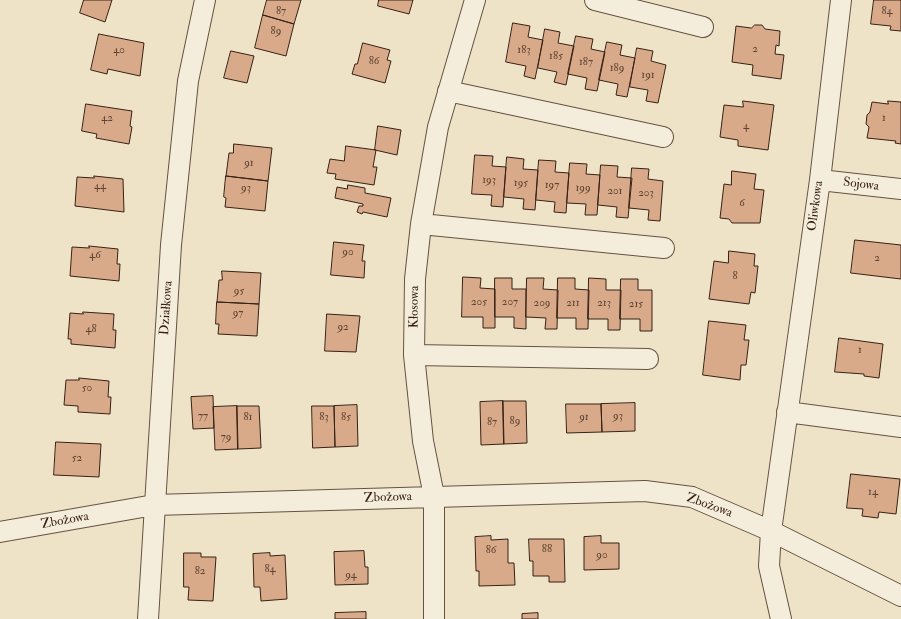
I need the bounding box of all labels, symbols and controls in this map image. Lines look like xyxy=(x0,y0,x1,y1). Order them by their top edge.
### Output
house number: 87 xyxy=(276,5,286,19)
house number: 84 xyxy=(881,5,893,19)
house number: 89 xyxy=(271,25,281,39)
house number: 2 xyxy=(752,43,758,57)
house number: 40 xyxy=(113,44,125,58)
house number: 183 xyxy=(517,44,531,58)
house number: 185 xyxy=(549,50,563,64)
house number: 86 xyxy=(369,55,379,69)
house number: 187 xyxy=(579,56,593,70)
house number: 189 xyxy=(610,62,624,76)
house number: 191 xyxy=(641,69,655,83)
house number: 42 xyxy=(101,112,113,126)
house number: 1 xyxy=(882,112,886,126)
house number: 4 xyxy=(743,120,749,134)
house number: 91 xyxy=(244,157,254,171)
house number: 193 xyxy=(482,174,496,188)
street label: Sojowa xyxy=(842,175,880,195)
house number: 195 xyxy=(514,177,528,191)
house number: 197 xyxy=(545,179,559,193)
house number: 44 xyxy=(94,180,106,194)
street label: Oliwkowa xyxy=(805,180,827,232)
house number: 93 xyxy=(241,182,251,196)
house number: 199 xyxy=(575,182,591,196)
house number: 201 xyxy=(607,185,623,199)
house number: 203 xyxy=(638,187,654,201)
house number: 6 xyxy=(739,197,745,211)
house number: 90 xyxy=(342,246,354,260)
house number: 46 xyxy=(89,249,101,263)
house number: 2 xyxy=(874,252,880,266)
house number: 8 xyxy=(732,270,738,284)
street label: Działkowa xyxy=(157,280,177,336)
house number: 95 xyxy=(234,285,244,299)
street label: Kłosowa xyxy=(407,286,423,328)
house number: 205 xyxy=(471,296,487,310)
house number: 207 xyxy=(502,296,518,310)
house number: 209 xyxy=(534,297,550,311)
house number: 211 xyxy=(566,297,580,311)
house number: 213 xyxy=(597,297,611,311)
house number: 215 xyxy=(629,298,643,312)
house number: 97 xyxy=(233,307,243,321)
house number: 92 xyxy=(337,321,349,335)
house number: 48 xyxy=(85,323,97,337)
house number: 1 xyxy=(858,344,862,358)
house number: 50 xyxy=(82,382,92,396)
house number: 77 xyxy=(198,410,208,424)
house number: 93 xyxy=(613,410,623,424)
house number: 81 xyxy=(243,411,253,425)
house number: 83 xyxy=(319,411,329,425)
house number: 85 xyxy=(341,411,351,425)
house number: 91 xyxy=(579,411,589,425)
house number: 89 xyxy=(510,415,520,429)
house number: 87 xyxy=(487,416,497,430)
house number: 79 xyxy=(221,431,231,445)
house number: 52 xyxy=(72,452,82,466)
house number: 14 xyxy=(868,486,878,500)
street label: Zbożowa xyxy=(364,489,412,507)
street label: Zbożowa xyxy=(684,490,734,522)
street label: Zbożowa xyxy=(40,509,90,533)
house number: 88 xyxy=(542,543,552,557)
house number: 86 xyxy=(486,544,496,558)
house number: 90 xyxy=(596,549,608,563)
house number: 84 xyxy=(264,563,276,577)
house number: 82 xyxy=(195,565,205,579)
house number: 94 xyxy=(345,569,357,583)

